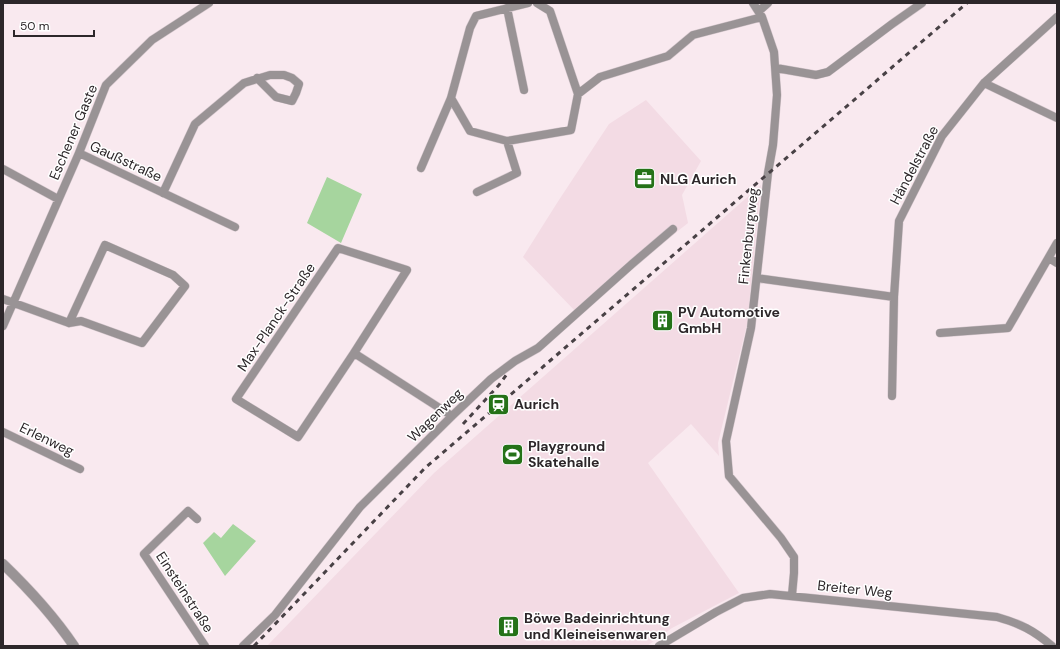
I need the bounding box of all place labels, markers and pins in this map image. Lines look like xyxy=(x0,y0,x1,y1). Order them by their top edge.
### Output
office icon: NLG Aurich xyxy=(631,166,657,192)
place label: NLG Aurich xyxy=(660,170,736,188)
place label: PV Automotive GmbH xyxy=(678,303,780,337)
building icon: PV Automotive GmbH xyxy=(649,307,675,333)
station icon: Aurich xyxy=(486,391,512,417)
place label: Aurich xyxy=(514,395,559,413)
place label: Playground Skatehalle xyxy=(528,437,605,471)
sports icon: Playground Skatehalle xyxy=(500,441,526,467)
place label: Böwe Badeinrichtung und Kleineisenwaren xyxy=(524,609,670,643)
building icon: Böwe Badeinrichtung und Kleineisenwaren xyxy=(495,613,521,639)

